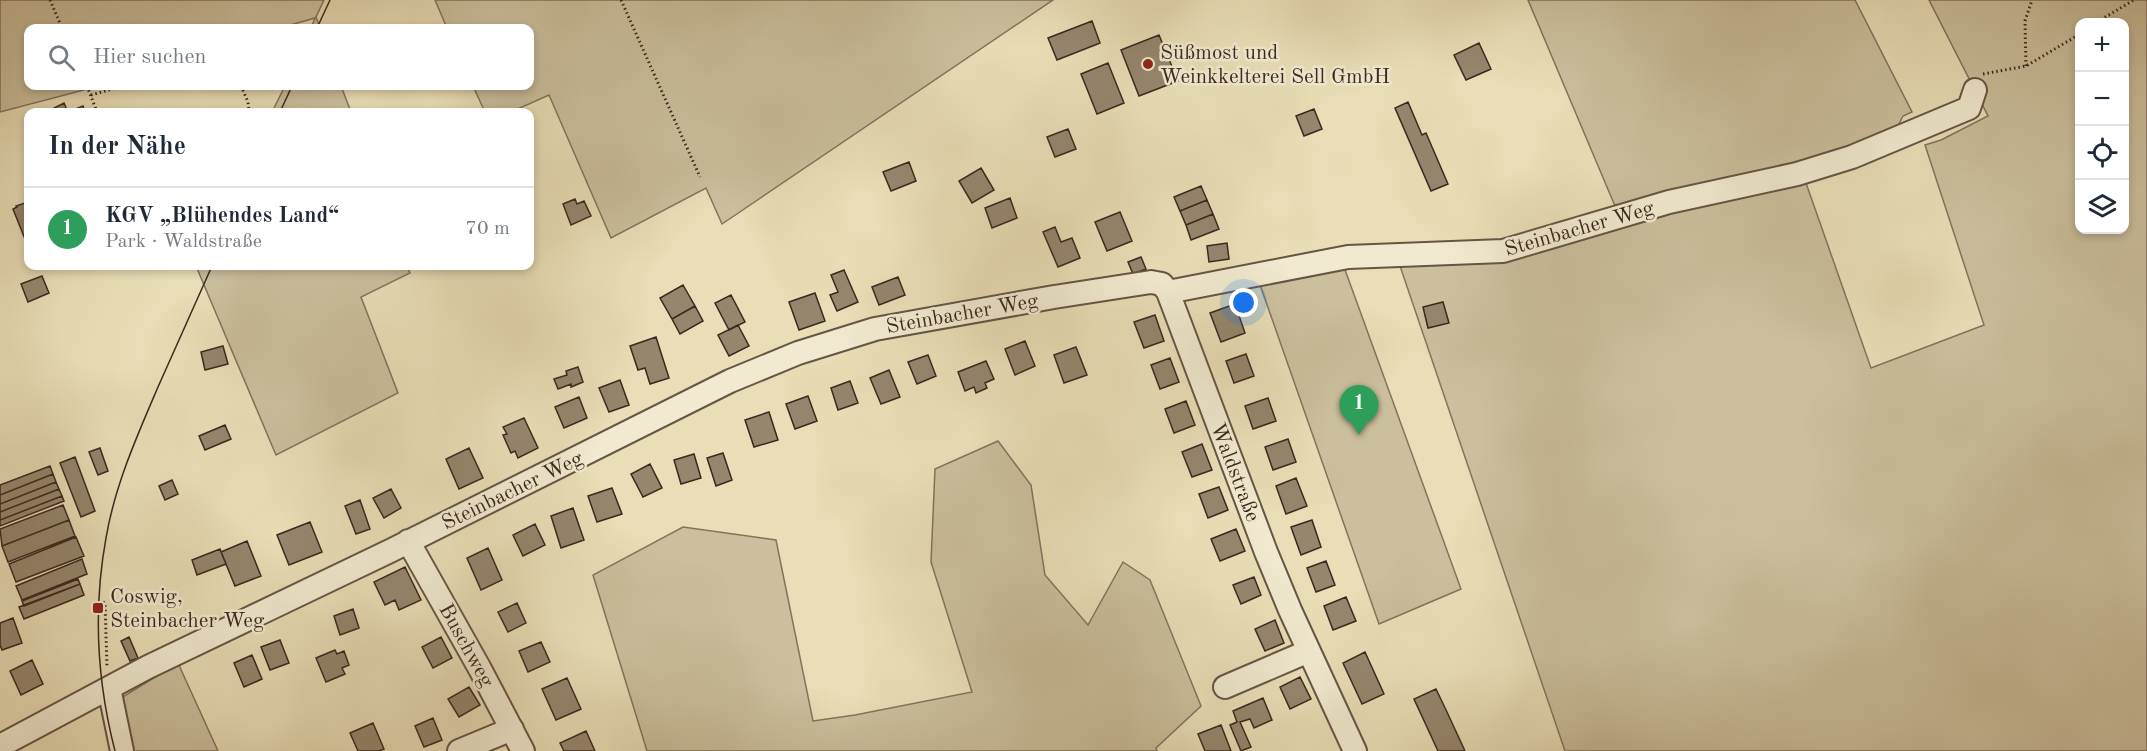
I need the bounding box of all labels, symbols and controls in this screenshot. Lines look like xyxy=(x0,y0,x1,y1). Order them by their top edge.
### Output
map controls xyxy=(2075,18,2129,234)
button: + xyxy=(2075,18,2129,72)
search box xyxy=(24,24,534,90)
icon: search xyxy=(45,41,78,74)
place label: Süßmost und Weinkkelterei Sell GmbH xyxy=(1160,43,1390,88)
text: Hier suchen xyxy=(93,46,206,68)
marker: Süßmost und Weinkkelterei Sell GmbH xyxy=(1141,57,1155,71)
button: − xyxy=(2075,72,2129,126)
button: locate xyxy=(2075,126,2129,180)
text: In der Nähe xyxy=(48,134,186,160)
button: layers xyxy=(2075,180,2129,234)
street label: Steinbacher Weg xyxy=(1502,198,1657,261)
text: KGV „Blühendes Land“ xyxy=(105,205,339,227)
text: 1 xyxy=(62,219,73,239)
text: 70 m xyxy=(465,219,510,239)
text: Park · Waldstraße xyxy=(105,232,262,252)
your location xyxy=(1229,288,1258,317)
street label: Steinbacher Weg xyxy=(884,291,1041,338)
pin: 1 xyxy=(1340,386,1378,435)
street label: Waldstraße xyxy=(1206,420,1263,525)
street label: Steinbacher Weg xyxy=(439,448,587,535)
place label: Coswig, Steinbacher Weg xyxy=(110,587,265,632)
marker: Coswig, Steinbacher Weg xyxy=(91,601,105,615)
street label: Buschweg xyxy=(434,601,497,691)

